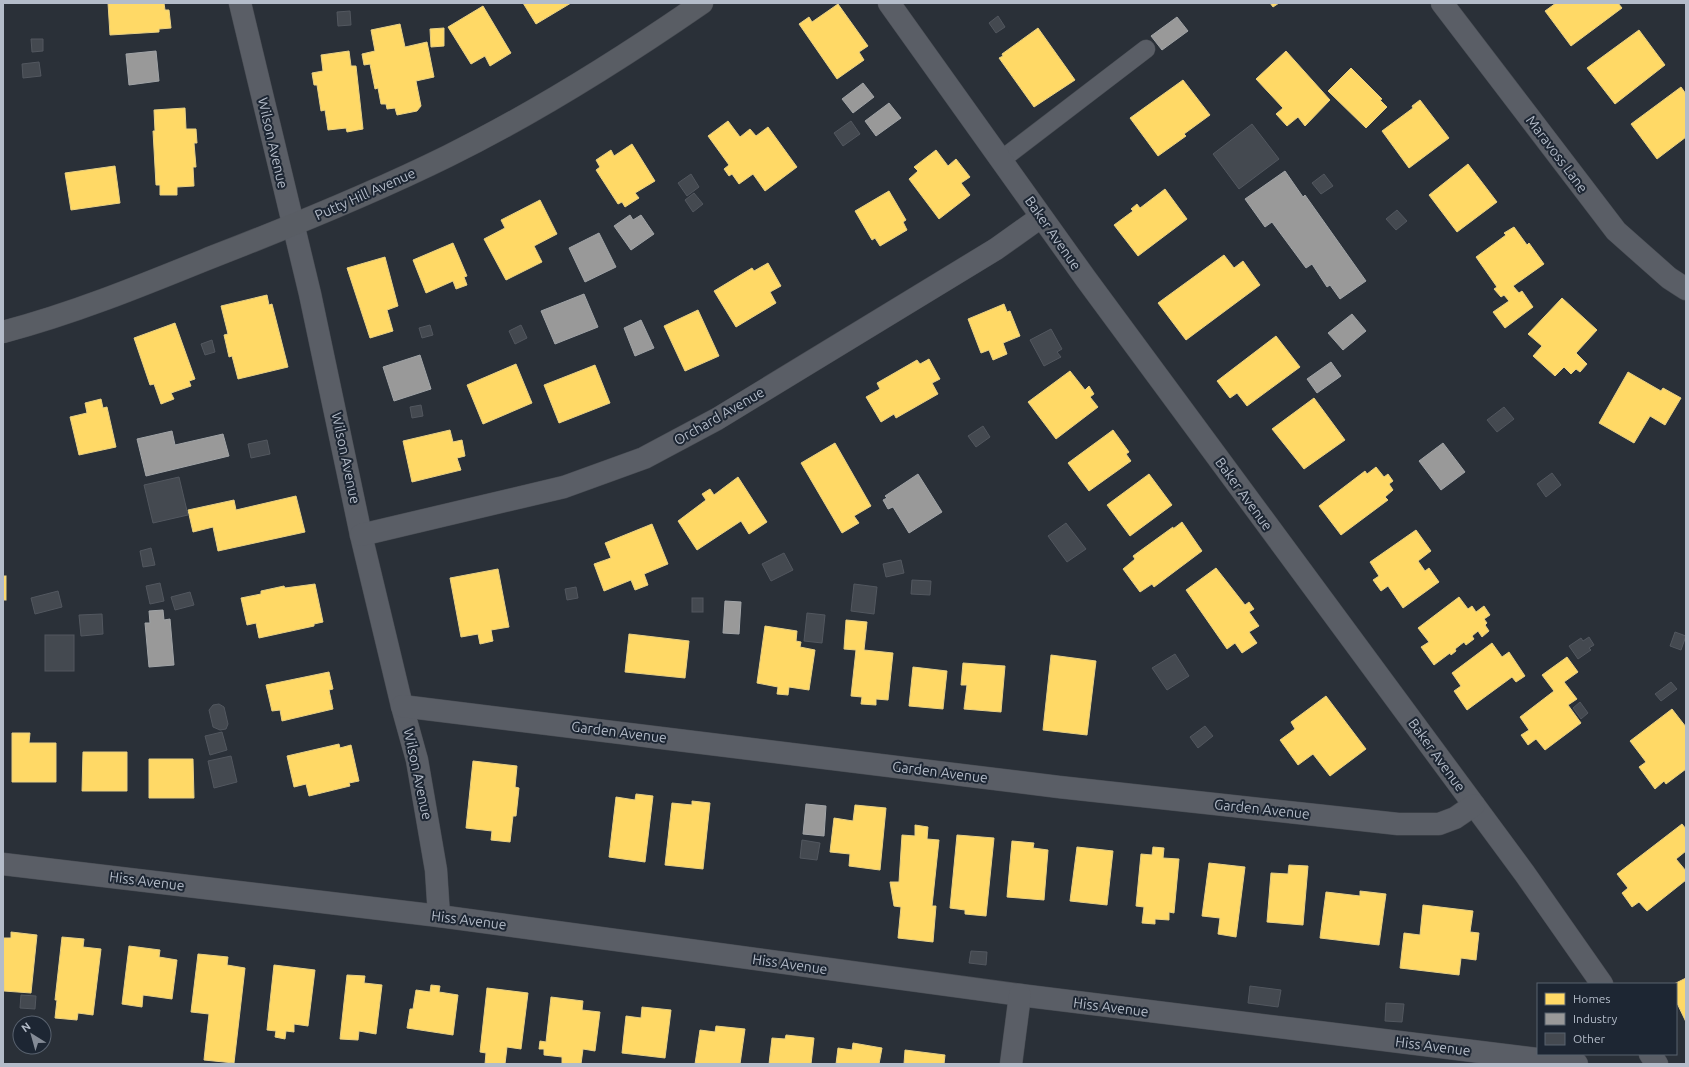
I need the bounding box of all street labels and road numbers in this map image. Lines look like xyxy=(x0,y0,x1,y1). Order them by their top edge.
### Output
street label: Wilson Avenue xyxy=(255,96,291,190)
street label: Maravoss Lane xyxy=(1523,112,1591,196)
street label: Putty Hill Avenue xyxy=(312,165,418,223)
street label: Baker Avenue xyxy=(1022,193,1084,273)
street label: Orchard Avenue xyxy=(671,384,767,448)
street label: Wilson Avenue xyxy=(329,411,363,505)
street label: Baker Avenue xyxy=(1212,454,1276,534)
street label: Baker Avenue xyxy=(1405,715,1469,795)
street label: Garden Avenue xyxy=(570,718,668,746)
street label: Wilson Avenue xyxy=(401,727,435,821)
street label: Garden Avenue xyxy=(891,758,989,786)
street label: Garden Avenue xyxy=(1213,796,1311,822)
street label: Hiss Avenue xyxy=(108,868,186,894)
street label: Hiss Avenue xyxy=(430,907,508,933)
street label: Hiss Avenue xyxy=(751,951,829,977)
street label: Hiss Avenue xyxy=(1072,994,1150,1020)
street label: Hiss Avenue xyxy=(1394,1033,1472,1059)

